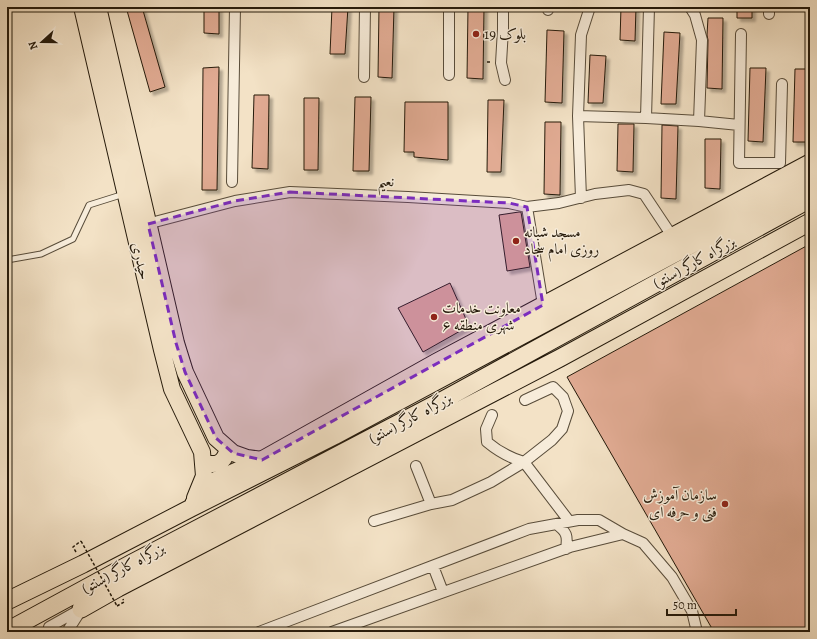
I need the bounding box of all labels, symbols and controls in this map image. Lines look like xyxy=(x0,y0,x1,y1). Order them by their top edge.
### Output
north arrow xyxy=(22,22,62,62)
place label: بلوک 19 xyxy=(484,24,526,44)
marker: بلوک 19 xyxy=(471,29,481,39)
text: N xyxy=(25,39,42,52)
street label: نعیم xyxy=(377,171,395,196)
place label: مسجد شبانه روزی امام سجاد xyxy=(524,222,599,262)
street label: بزرگراه کارگر (سنتو) xyxy=(649,231,739,293)
marker: مسجد شبانه روزی امام سجاد xyxy=(511,236,521,246)
street label: حیدری xyxy=(127,240,155,282)
place label: معاونت خدمات شهری منطقه ۶ xyxy=(442,298,521,335)
marker: معاونت خدمات شهری منطقه ۶ xyxy=(429,312,439,322)
street label: بزرگراه کارگر (سنتو) xyxy=(365,388,455,448)
place label: سازمان آموزش فنی و حرفه ای xyxy=(643,485,717,523)
marker: سازمان آموزش فنی و حرفه ای xyxy=(720,499,730,509)
street label: بزرگراه کارگر (سنتو) xyxy=(78,538,168,598)
scale bar xyxy=(667,591,736,617)
text: 50 m xyxy=(673,597,697,613)

